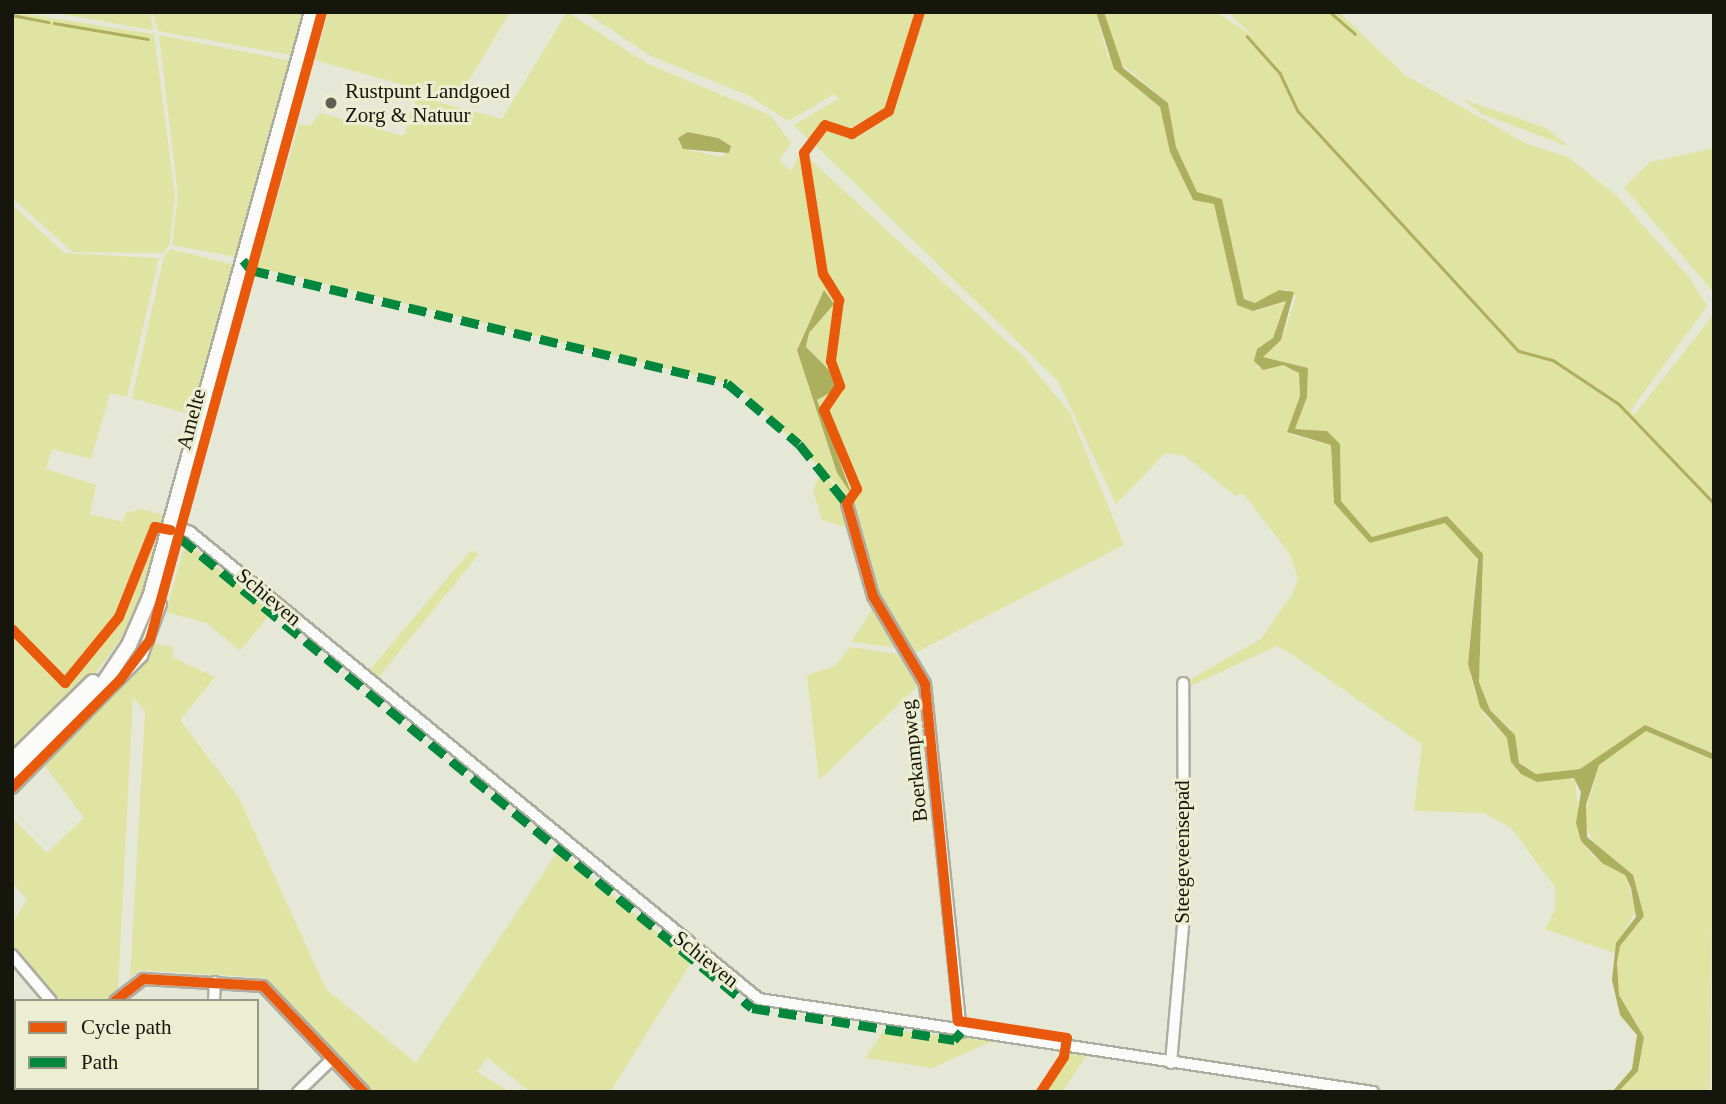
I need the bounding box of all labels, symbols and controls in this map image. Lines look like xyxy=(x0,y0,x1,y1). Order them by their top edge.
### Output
place label: Rustpunt Landgoed Zorg & Natuur xyxy=(345,78,510,128)
marker: Rustpunt Landgoed Zorg & Natuur xyxy=(323,95,339,111)
street label: Amelte xyxy=(171,386,211,452)
street label: Schieven xyxy=(231,563,307,631)
street label: Boerkampweg xyxy=(895,699,933,823)
street label: Steegeveensepad xyxy=(1169,780,1195,924)
street label: Schieven xyxy=(668,925,744,993)
legend xyxy=(14,999,259,1090)
text: Cycle path xyxy=(81,1015,171,1039)
text: Path xyxy=(81,1050,118,1074)

